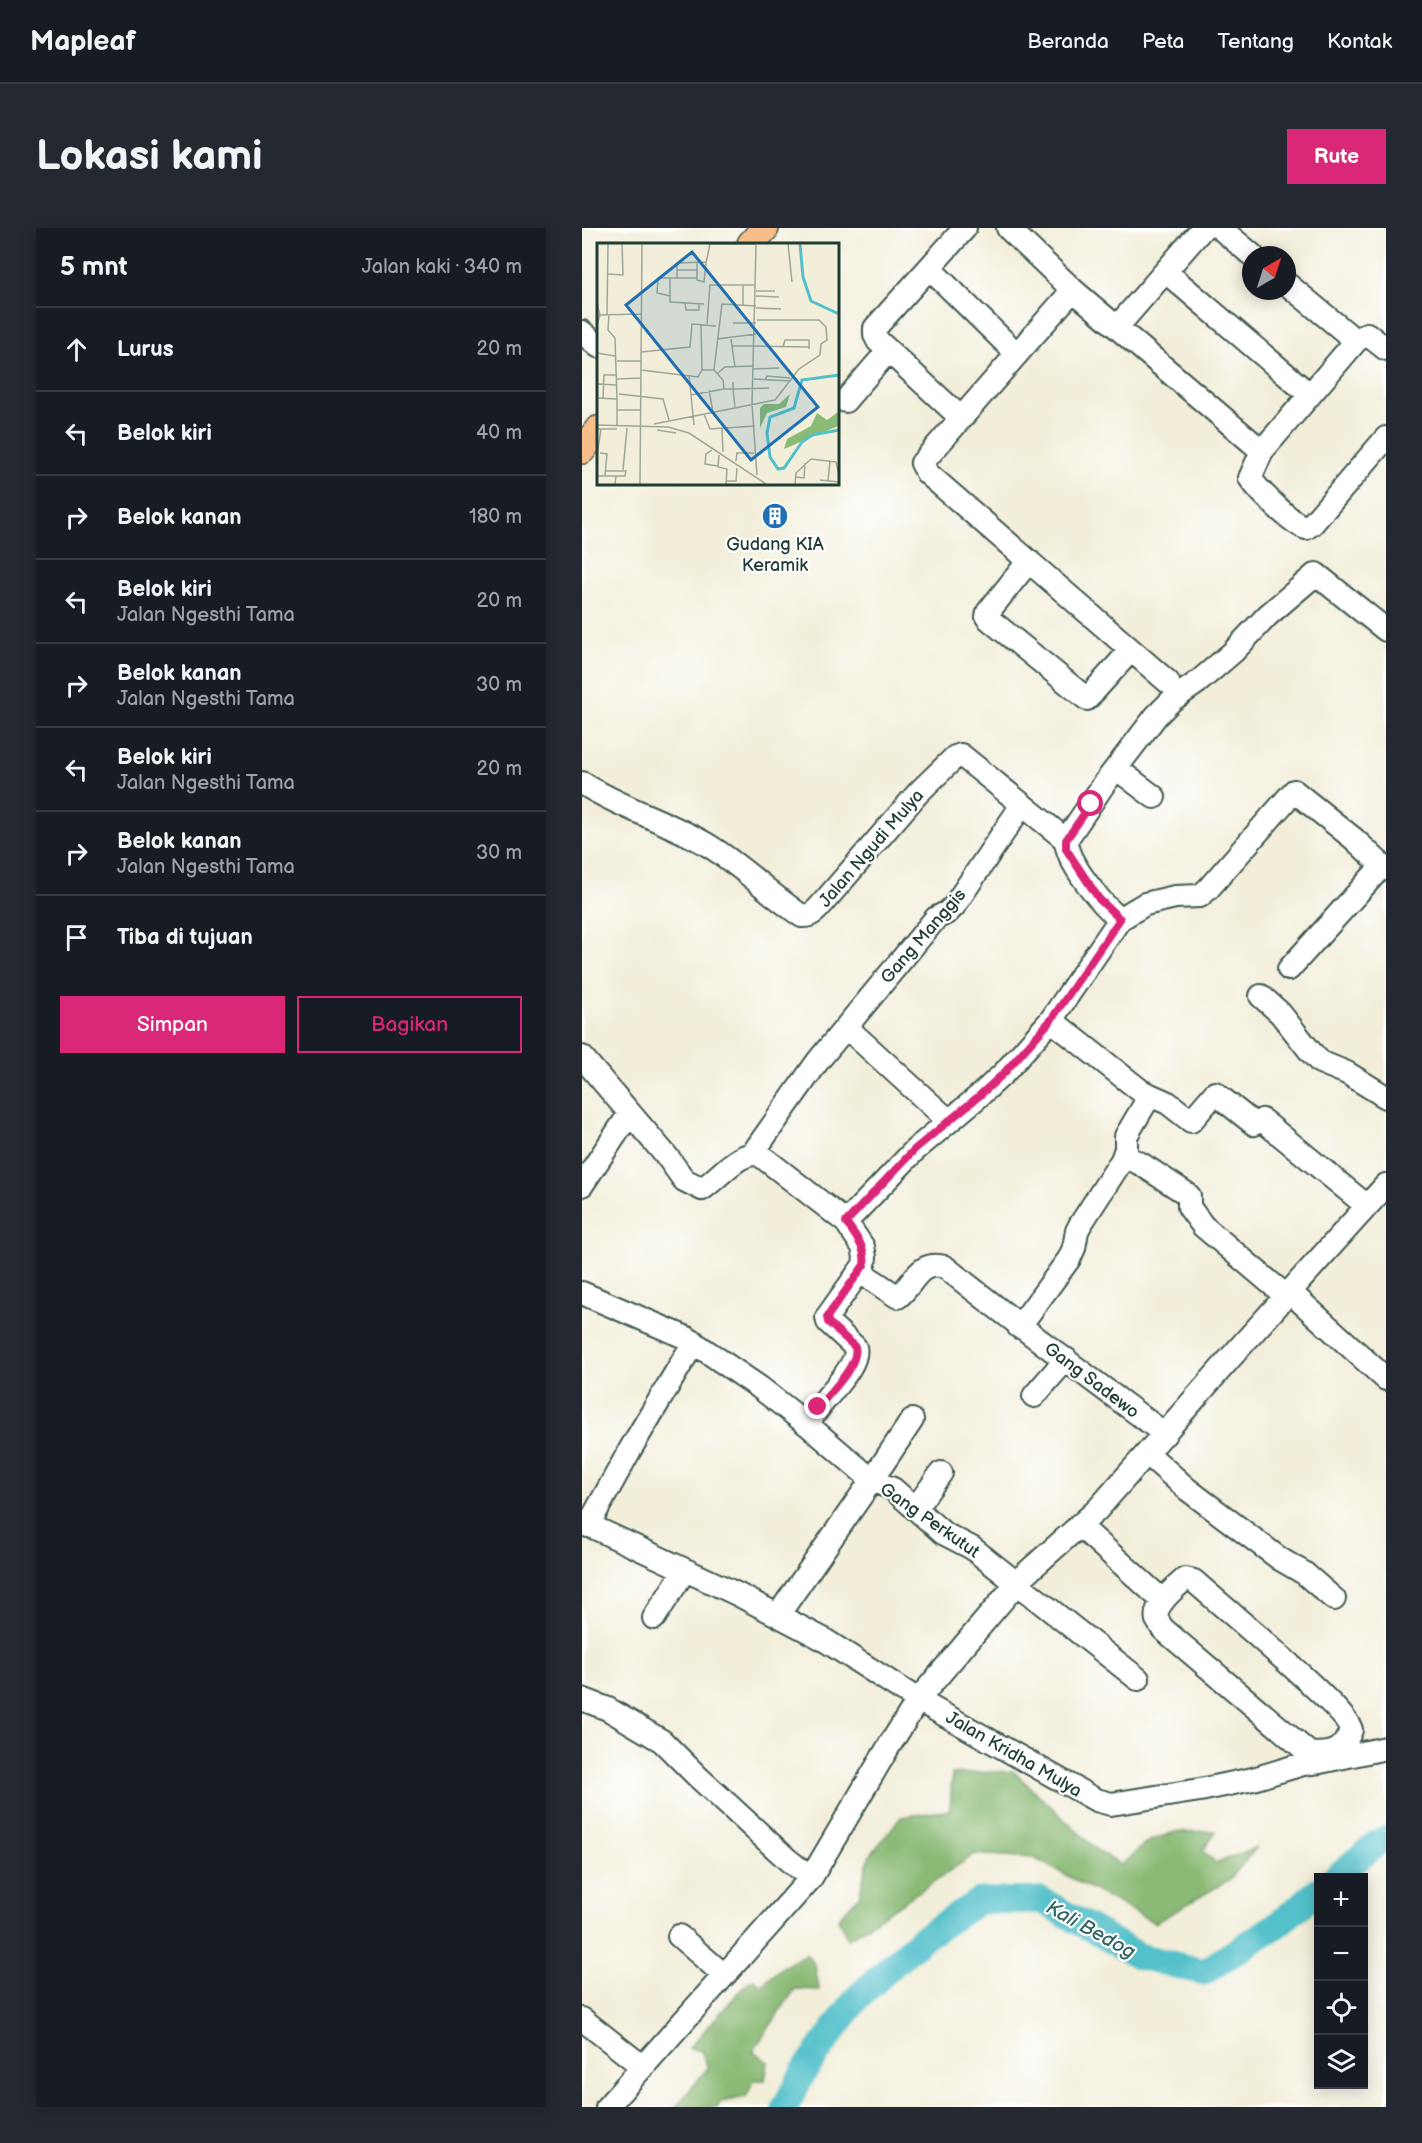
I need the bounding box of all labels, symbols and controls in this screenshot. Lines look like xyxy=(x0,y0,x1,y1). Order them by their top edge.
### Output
text: Mapleaf xyxy=(30,25,136,58)
text: Beranda xyxy=(1027,29,1109,54)
text: Peta xyxy=(1142,29,1185,54)
text: Tentang xyxy=(1218,29,1294,54)
text: Kontak xyxy=(1327,29,1392,54)
button: Rute xyxy=(1287,129,1386,184)
text: Lokasi kami xyxy=(36,131,262,182)
inset map xyxy=(597,243,838,484)
north arrow xyxy=(1242,246,1296,300)
text: 5 mnt xyxy=(60,252,127,283)
text: Jalan kaki · 340 m xyxy=(362,255,522,279)
icon: ahead xyxy=(60,333,93,366)
text: Lurus xyxy=(117,336,173,363)
text: 20 m xyxy=(477,337,522,361)
icon: left xyxy=(60,417,93,450)
text: Belok kiri xyxy=(117,420,212,447)
text: 40 m xyxy=(476,421,522,445)
icon: right xyxy=(60,501,93,534)
building icon: Gudang KIA Keramik xyxy=(760,501,790,531)
text: Belok kanan xyxy=(117,504,242,531)
text: 180 m xyxy=(469,505,522,529)
place label: Gudang KIA Keramik xyxy=(726,534,824,576)
text: Belok kiri xyxy=(117,576,212,603)
icon: left xyxy=(60,585,93,618)
text: 20 m xyxy=(477,589,522,613)
text: Jalan Ngesthi Tama xyxy=(117,603,295,627)
text: Belok kanan xyxy=(117,660,242,687)
icon: right xyxy=(60,669,93,702)
text: 30 m xyxy=(476,673,522,697)
text: Jalan Ngesthi Tama xyxy=(117,687,295,711)
text: Belok kiri xyxy=(117,744,212,771)
icon: left xyxy=(60,753,93,786)
text: 20 m xyxy=(477,757,522,781)
text: Jalan Ngesthi Tama xyxy=(117,771,295,795)
street label: Jalan Ngudi Mulya xyxy=(815,785,928,911)
route start xyxy=(1077,790,1103,816)
text: Belok kanan xyxy=(117,828,242,855)
icon: right xyxy=(60,837,93,870)
text: 30 m xyxy=(476,841,522,865)
text: Jalan Ngesthi Tama xyxy=(117,855,295,879)
street label: Gang Manggis xyxy=(876,885,970,988)
icon: arrive xyxy=(60,921,93,954)
text: Tiba di tujuan xyxy=(117,924,253,951)
button: Simpan xyxy=(60,996,285,1053)
button: Bagikan xyxy=(297,996,522,1053)
street label: Gang Sadewo xyxy=(1040,1338,1143,1423)
route end xyxy=(804,1393,830,1419)
street label: Gang Perkutut xyxy=(876,1478,984,1563)
street label: Jalan Kridha Mulya xyxy=(942,1707,1085,1802)
map controls xyxy=(1314,1873,1368,2089)
button: + xyxy=(1314,1873,1368,1927)
water label: Kali Bedog xyxy=(1042,1896,1139,1964)
button: − xyxy=(1314,1927,1368,1981)
button: locate xyxy=(1314,1981,1368,2035)
button: layers xyxy=(1314,2035,1368,2089)

